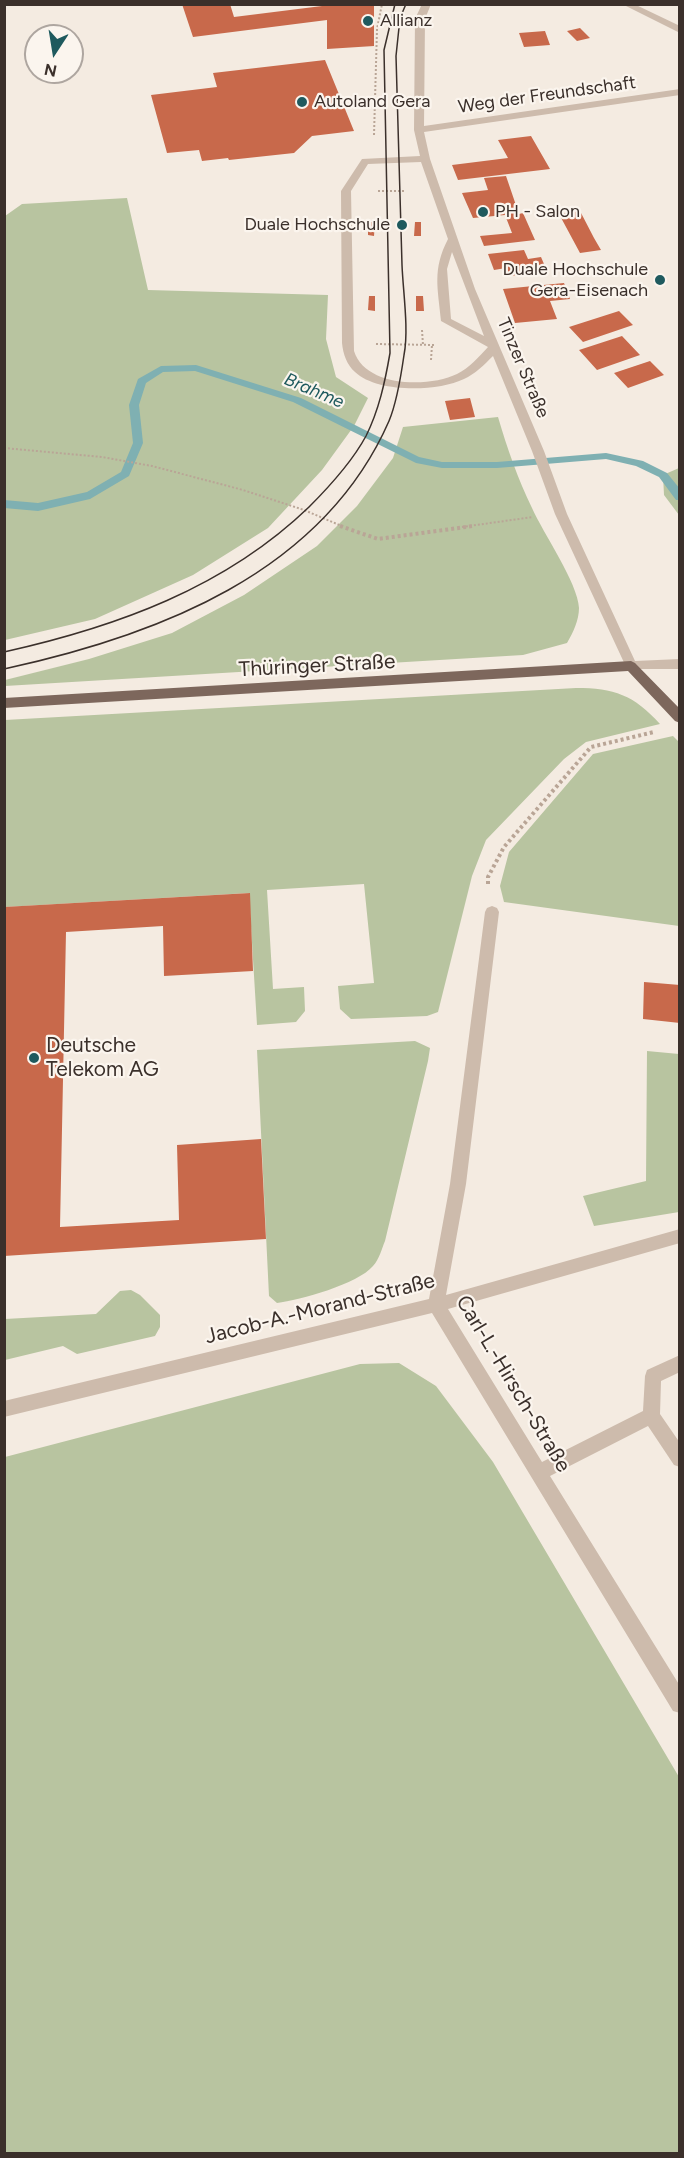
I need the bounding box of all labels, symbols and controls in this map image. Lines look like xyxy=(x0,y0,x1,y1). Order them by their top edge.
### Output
place label: Allianz xyxy=(380,10,432,32)
marker: Allianz xyxy=(361,14,375,28)
north arrow xyxy=(24,24,84,84)
text: N xyxy=(43,60,59,81)
street label: Weg der Freundschaft xyxy=(457,72,637,118)
place label: Autoland Gera xyxy=(314,91,430,113)
marker: Autoland Gera xyxy=(295,95,309,109)
place label: PH - Salon xyxy=(495,201,580,223)
marker: PH - Salon xyxy=(476,205,490,219)
place label: Duale Hochschule xyxy=(244,214,390,236)
marker: Duale Hochschule xyxy=(395,218,409,232)
place label: Duale Hochschule Gera-Eisenach xyxy=(502,259,648,302)
marker: Duale Hochschule Gera-Eisenach xyxy=(653,273,667,287)
street label: Tinzer Straße xyxy=(492,315,554,421)
water label: Brahme xyxy=(281,369,347,413)
street label: Thüringer Straße xyxy=(238,649,396,683)
place label: Deutsche Telekom AG xyxy=(46,1033,159,1083)
marker: Deutsche Telekom AG xyxy=(27,1051,41,1065)
street label: Jacob-A.-Morand-Straße xyxy=(202,1268,438,1350)
street label: Carl-L.-Hirsch-Straße xyxy=(450,1291,576,1477)

